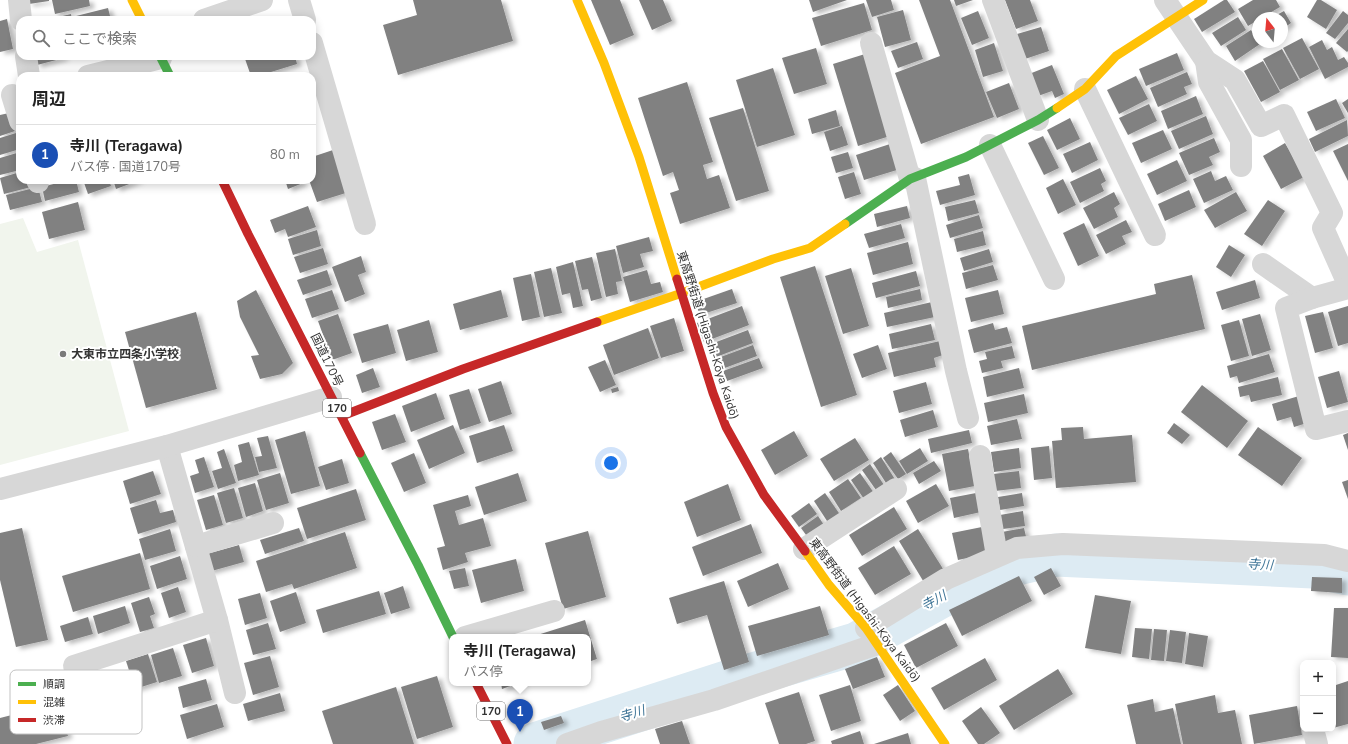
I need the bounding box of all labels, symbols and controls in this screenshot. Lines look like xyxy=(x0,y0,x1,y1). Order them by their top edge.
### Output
north arrow xyxy=(1252,12,1288,48)
search box xyxy=(16,16,316,60)
icon: search xyxy=(30,27,52,49)
text: ここで検索 xyxy=(62,29,137,49)
text: 周辺 xyxy=(32,88,66,111)
text: 寺川 (Teragawa) xyxy=(70,136,183,156)
text: 1 xyxy=(41,146,49,164)
text: 80 m xyxy=(270,146,300,164)
text: バス停 · 国道170号 xyxy=(70,158,181,176)
street label: 東高野街道 (Higashi-Kōya Kaidō) xyxy=(673,249,743,421)
street label: 国道170号 xyxy=(307,331,347,389)
place label: 大東市立四条小学校 xyxy=(71,346,179,362)
marker: 大東市立四条小学校 xyxy=(58,349,68,359)
road number: 170 xyxy=(323,399,351,417)
your location xyxy=(601,453,621,473)
street label: 東高野街道 (Higashi-Kōya Kaidō) xyxy=(806,535,924,685)
water label: 寺川 xyxy=(1247,555,1275,575)
water label: 寺川 xyxy=(918,586,951,615)
popup xyxy=(449,634,591,686)
text: 寺川 (Teragawa) xyxy=(463,641,577,661)
map controls xyxy=(1300,660,1336,732)
button: + xyxy=(1300,660,1336,696)
text: バス停 xyxy=(463,663,502,681)
legend xyxy=(10,670,142,734)
text: 順調 xyxy=(43,677,65,692)
text: 混雑 xyxy=(43,695,65,710)
button: − xyxy=(1300,696,1336,732)
pin: 1 xyxy=(507,699,533,732)
water label: 寺川 xyxy=(617,701,649,726)
road number: 170 xyxy=(477,702,505,720)
text: 渋滞 xyxy=(43,713,65,728)

